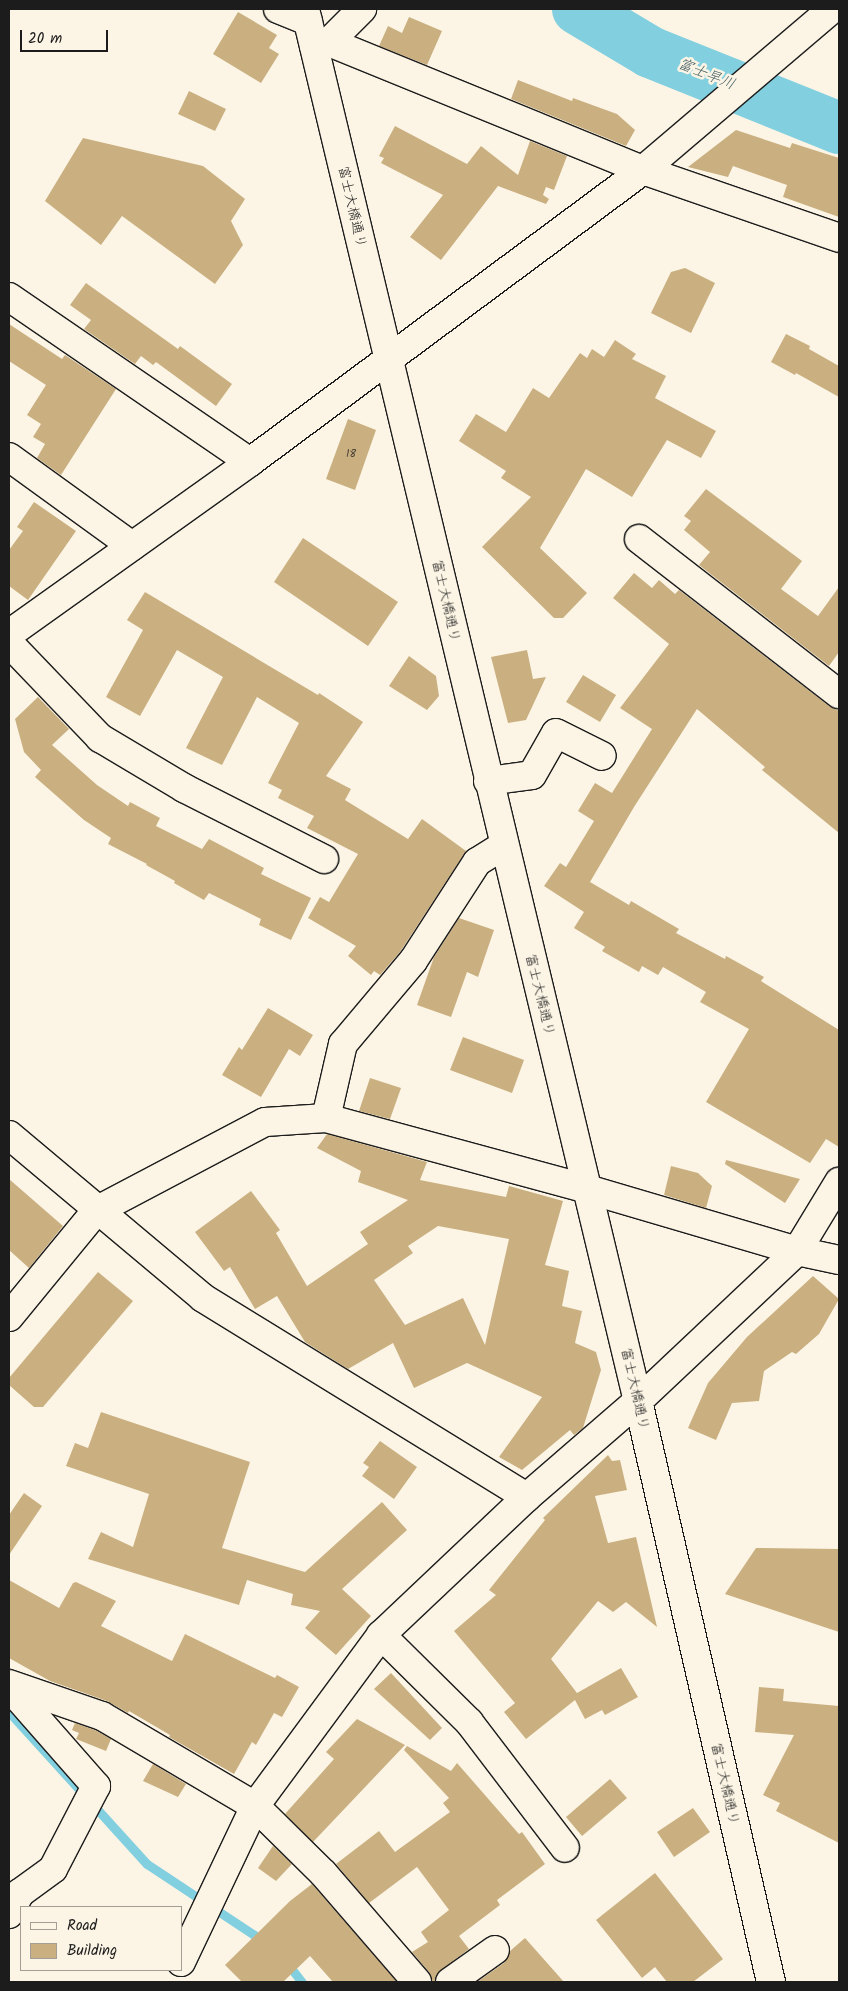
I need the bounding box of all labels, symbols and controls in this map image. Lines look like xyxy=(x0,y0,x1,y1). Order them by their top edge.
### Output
scale bar xyxy=(22,20,110,52)
text: 20 m xyxy=(28,27,62,51)
water label: 富士早川 xyxy=(675,55,737,95)
street label: 富士大橋通り xyxy=(334,164,370,250)
house number: 18 xyxy=(346,447,356,461)
street label: 富士大橋通り xyxy=(428,558,464,644)
street label: 富士大橋通り xyxy=(522,952,558,1038)
street label: 富士大橋通り xyxy=(617,1346,653,1432)
street label: 富士大橋通り xyxy=(707,1741,743,1827)
legend xyxy=(20,1906,182,1971)
text: Road xyxy=(67,1914,97,1938)
text: Building xyxy=(67,1939,117,1963)

